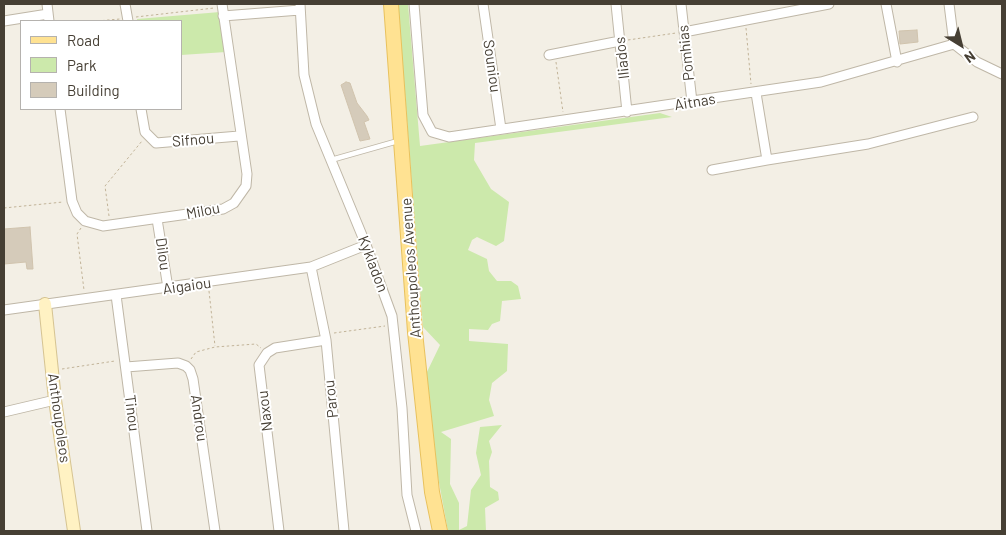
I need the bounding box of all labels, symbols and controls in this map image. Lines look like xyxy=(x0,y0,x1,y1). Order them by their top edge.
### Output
legend xyxy=(20,20,182,110)
north arrow xyxy=(936,20,986,70)
street label: Pomhias xyxy=(674,24,698,82)
text: Road xyxy=(67,31,100,49)
street label: Iliados xyxy=(611,36,633,80)
street label: Souniou xyxy=(479,38,505,94)
text: N xyxy=(961,48,979,67)
text: Park xyxy=(67,56,96,74)
text: Building xyxy=(67,81,120,99)
street label: Aitnas xyxy=(673,90,717,114)
street label: Sifnou xyxy=(171,129,215,151)
street label: Anthoupoleos Avenue xyxy=(397,197,425,339)
street label: Milou xyxy=(184,199,222,223)
street label: Kykladon xyxy=(354,233,392,295)
street label: Dilou xyxy=(152,237,174,271)
street label: Aigaiou xyxy=(162,274,212,298)
street label: Anthoupoleos xyxy=(44,372,74,464)
street label: Parou xyxy=(320,379,342,419)
street label: Naxou xyxy=(254,390,276,432)
street label: Tinou xyxy=(121,394,143,432)
street label: Androu xyxy=(187,394,211,442)

